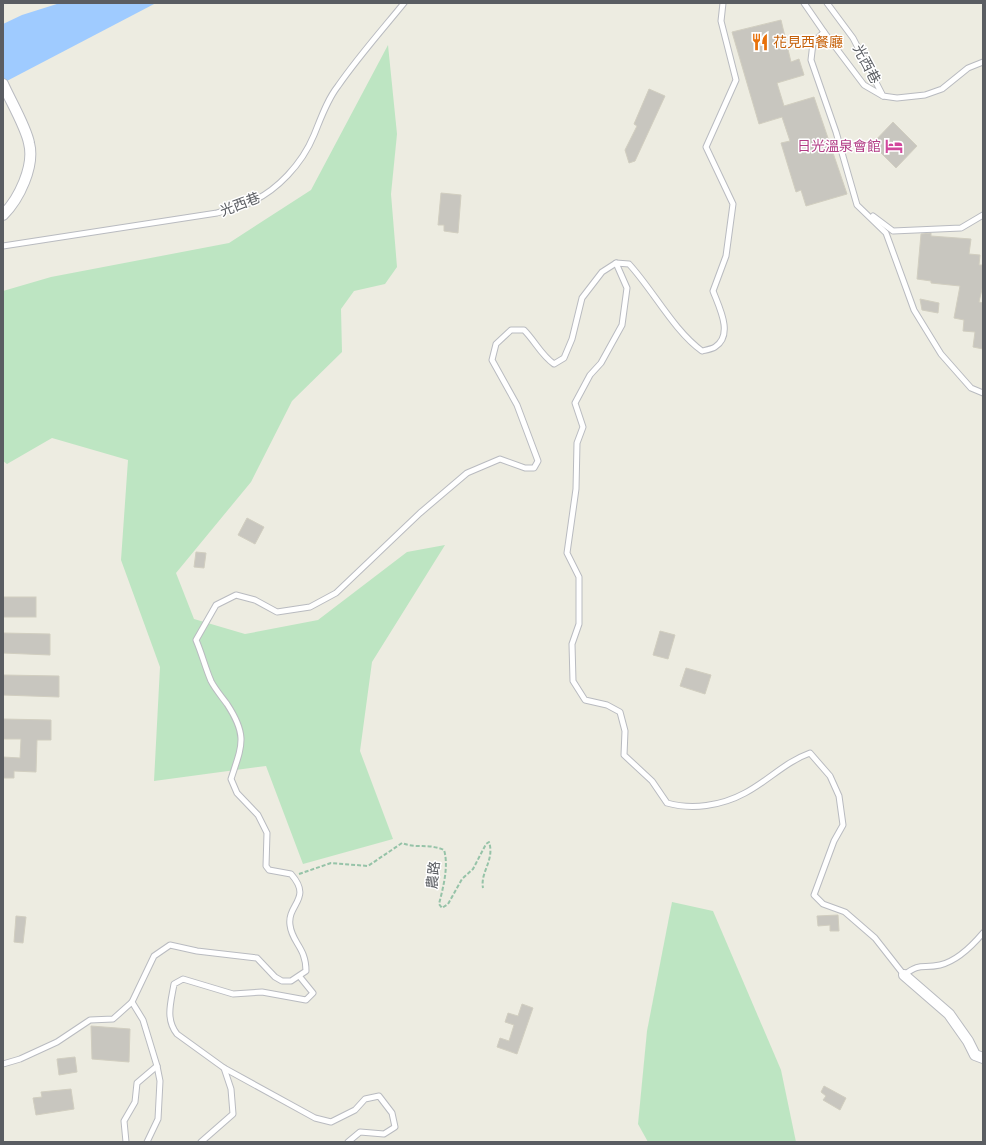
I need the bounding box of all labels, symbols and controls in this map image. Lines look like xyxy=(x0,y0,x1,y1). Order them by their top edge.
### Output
restaurant icon: 花見西餐廳 xyxy=(750,32,770,52)
place label: 花見西餐廳 xyxy=(773,34,843,51)
street label: 光西巷 xyxy=(849,42,884,87)
hotel icon: 日光溫泉會館 xyxy=(884,136,904,156)
place label: 日光溫泉會館 xyxy=(797,138,881,155)
street label: 光西巷 xyxy=(218,189,263,220)
street label: 農路 xyxy=(424,860,443,890)

